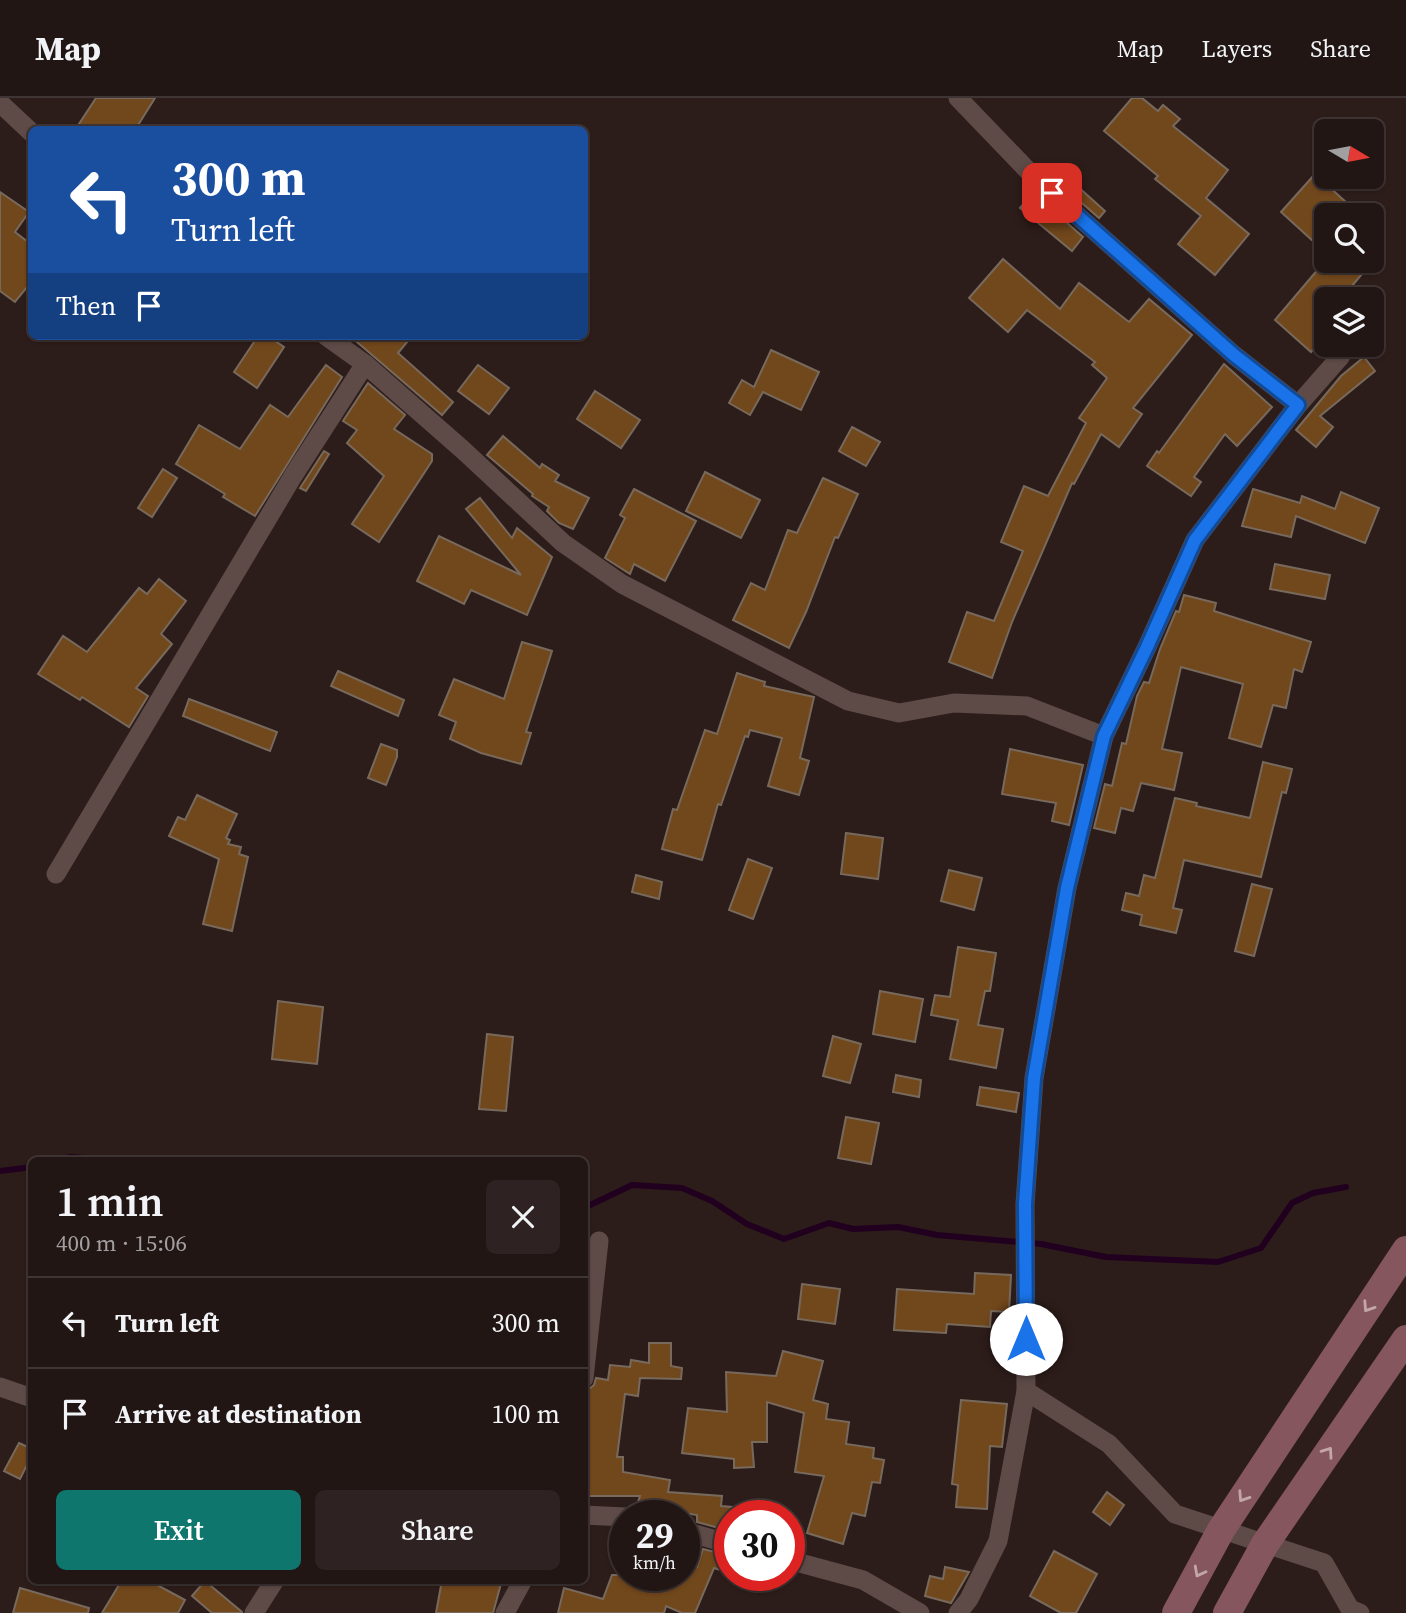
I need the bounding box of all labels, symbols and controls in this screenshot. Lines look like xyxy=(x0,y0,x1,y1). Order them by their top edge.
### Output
text: Map xyxy=(35,26,101,71)
text: Map xyxy=(1117,32,1164,65)
text: Layers xyxy=(1202,32,1272,65)
text: Share xyxy=(1310,32,1371,65)
north arrow xyxy=(1314,119,1384,189)
map controls xyxy=(1314,119,1384,357)
text: 300 m xyxy=(171,144,306,211)
icon: left xyxy=(56,154,147,245)
pin xyxy=(1022,163,1082,223)
icon: arrive xyxy=(1033,174,1071,212)
button: search xyxy=(1314,203,1384,273)
text: Turn left xyxy=(171,208,295,252)
icon: arrive xyxy=(130,287,168,325)
button: layers xyxy=(1314,287,1384,357)
text: Then xyxy=(56,288,116,324)
text: 1 min xyxy=(56,1172,164,1230)
button: close xyxy=(486,1180,560,1254)
text: 400 m · 15:06 xyxy=(56,1227,187,1259)
one-way arrow xyxy=(1364,1299,1377,1312)
position arrow xyxy=(989,1302,1063,1376)
icon: left xyxy=(56,1304,94,1342)
text: Turn left xyxy=(115,1305,219,1341)
text: 300 m xyxy=(492,1305,560,1341)
icon: arrive xyxy=(56,1395,94,1433)
text: Arrive at destination xyxy=(115,1396,362,1432)
text: 100 m xyxy=(492,1396,560,1432)
one-way arrow xyxy=(1320,1446,1333,1459)
one-way arrow xyxy=(1239,1489,1252,1502)
button: Exit xyxy=(56,1490,301,1570)
button: Share xyxy=(315,1490,560,1570)
speed limit sign: 30 xyxy=(714,1500,805,1591)
text: 29 xyxy=(636,1512,673,1560)
text: km/h xyxy=(633,1550,676,1575)
one-way arrow xyxy=(1194,1564,1207,1577)

